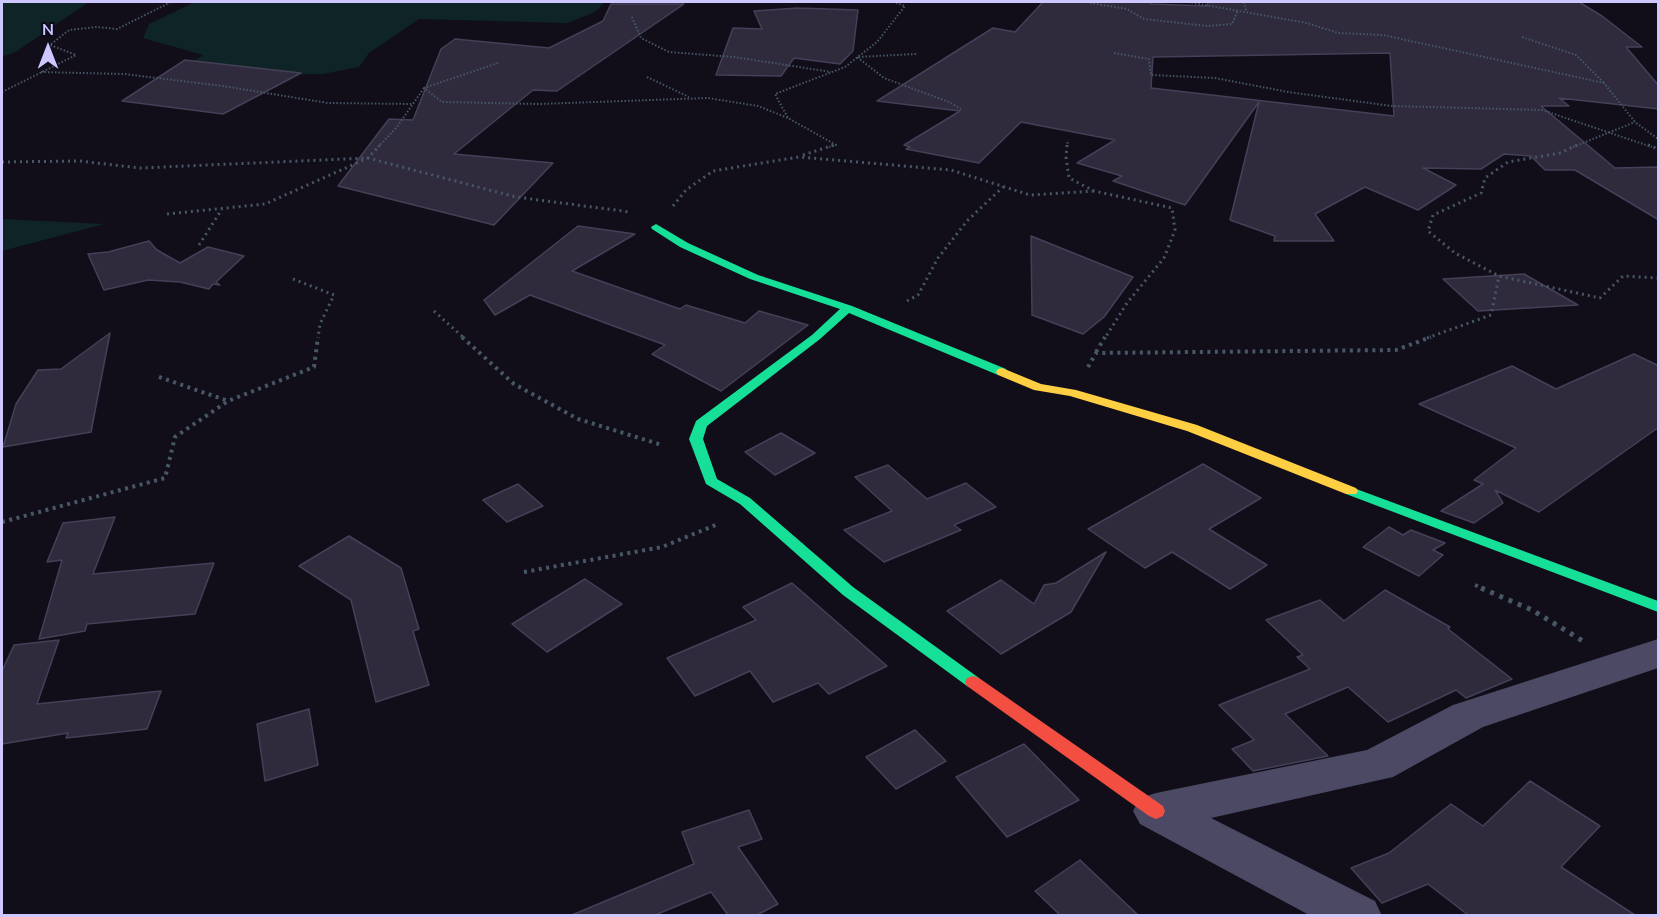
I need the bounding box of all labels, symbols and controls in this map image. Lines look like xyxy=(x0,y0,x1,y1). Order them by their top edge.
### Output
north arrow xyxy=(18,18,78,78)
text: N xyxy=(42,19,54,41)

